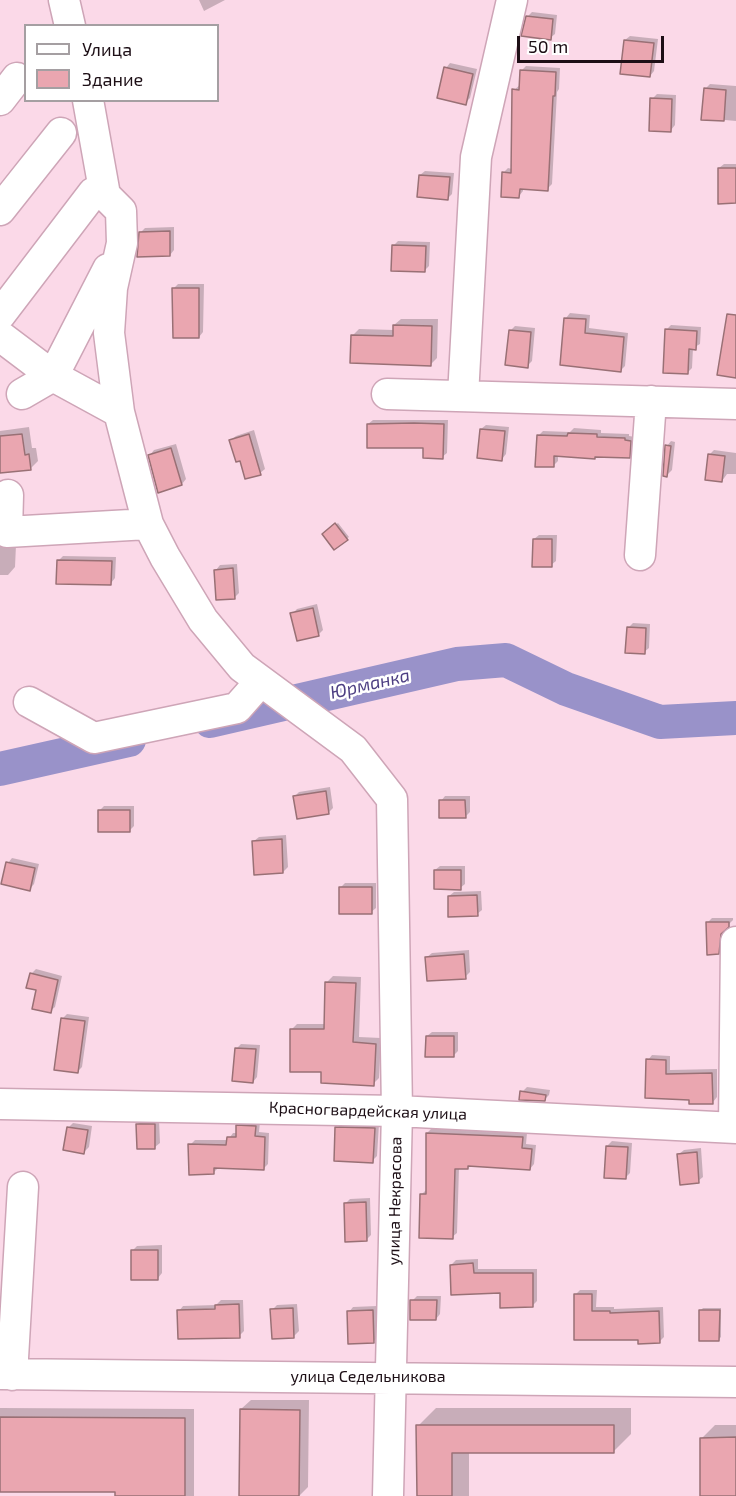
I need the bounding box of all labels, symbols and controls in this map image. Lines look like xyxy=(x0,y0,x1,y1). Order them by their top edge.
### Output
legend xyxy=(24,24,219,102)
scale bar xyxy=(520,24,667,62)
text: 50 m xyxy=(528,35,568,57)
text: Улица xyxy=(82,38,132,60)
text: Здание xyxy=(82,68,143,90)
water label: Юрманка xyxy=(328,664,412,704)
street label: Красногвардейская улица xyxy=(269,1098,467,1124)
street label: улица Некрасова xyxy=(384,1136,406,1266)
street label: улица Седельникова xyxy=(290,1367,446,1387)

